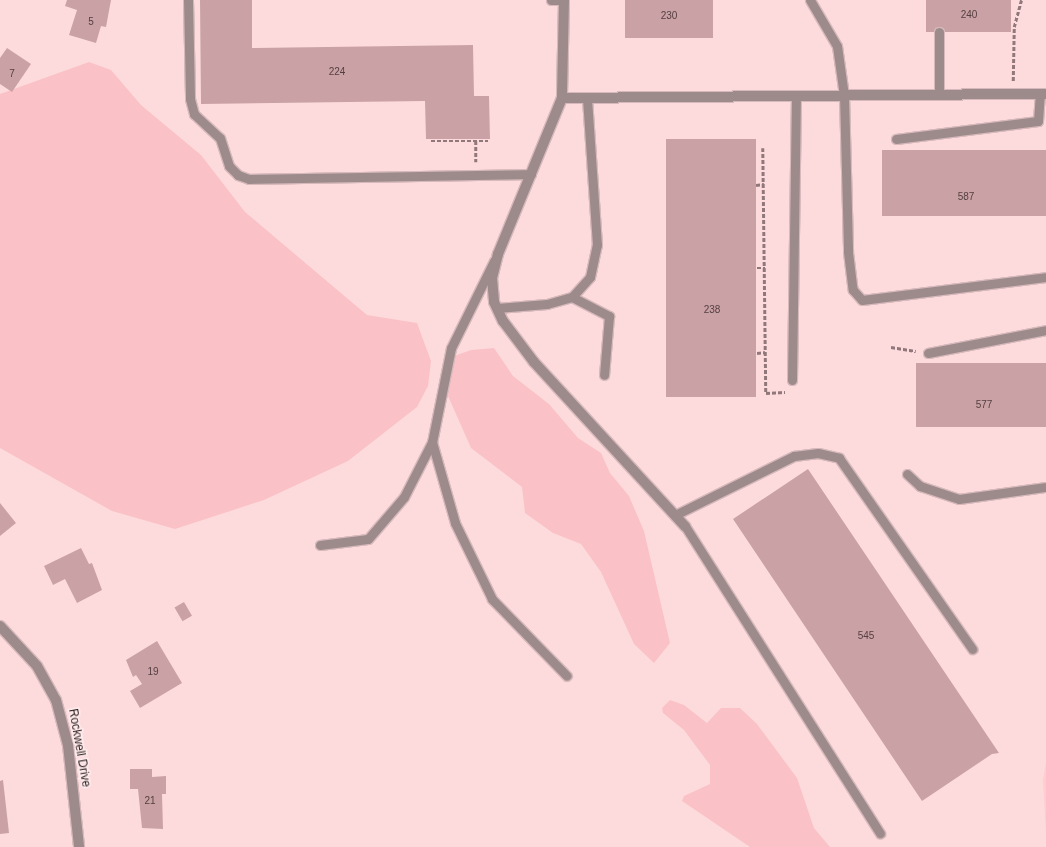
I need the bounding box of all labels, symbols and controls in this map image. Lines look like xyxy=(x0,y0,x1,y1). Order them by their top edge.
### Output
house number: 240 xyxy=(961,9,977,21)
house number: 230 xyxy=(661,10,677,22)
house number: 5 xyxy=(88,16,94,28)
house number: 224 xyxy=(329,66,345,78)
house number: 7 xyxy=(9,68,15,80)
house number: 587 xyxy=(958,191,974,203)
house number: 238 xyxy=(704,304,720,316)
house number: 577 xyxy=(976,399,992,411)
house number: 545 xyxy=(858,630,874,642)
house number: 19 xyxy=(147,666,159,678)
street label: Rockwell Drive xyxy=(65,708,93,788)
house number: 21 xyxy=(144,795,156,807)

